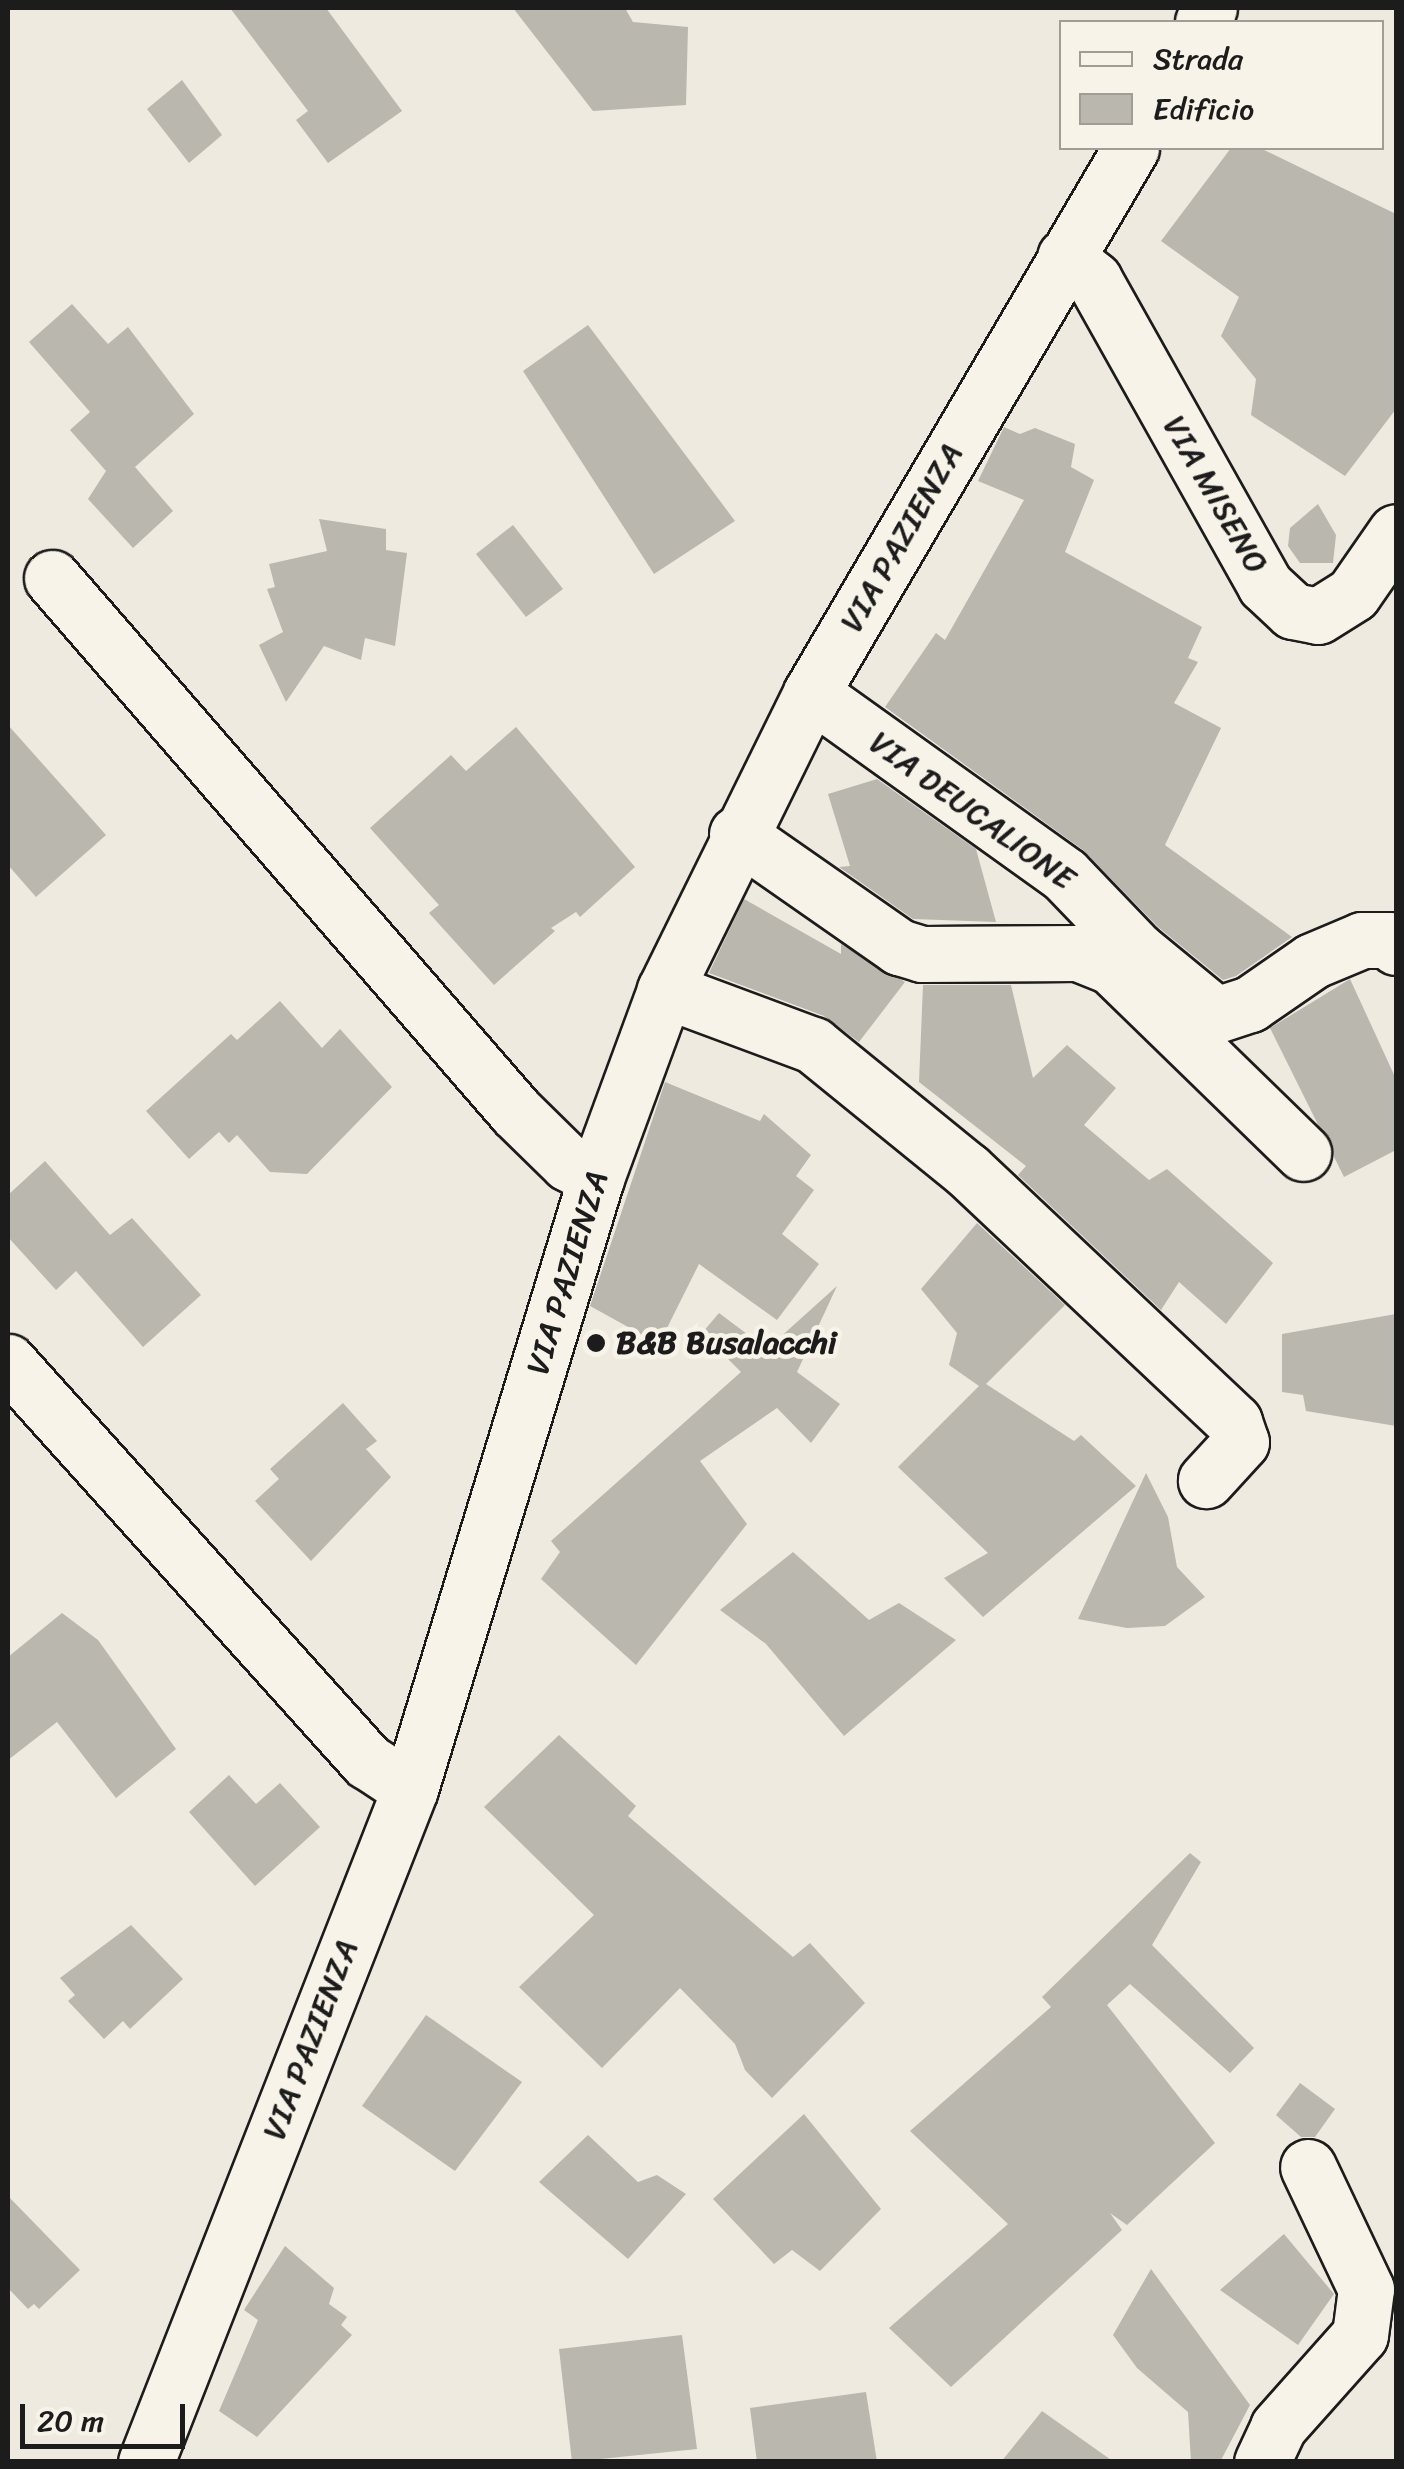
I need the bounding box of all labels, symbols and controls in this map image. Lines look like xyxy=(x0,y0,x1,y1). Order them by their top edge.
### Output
legend xyxy=(1059,20,1384,150)
text: Strada xyxy=(1153,32,1243,86)
text: Edificio xyxy=(1153,82,1254,136)
street label: VIA MISENO xyxy=(1153,407,1277,583)
street label: VIA PAZIENZA xyxy=(834,440,970,636)
street label: VIA DEUCALIONE xyxy=(861,723,1083,899)
street label: VIA PAZIENZA xyxy=(520,1169,616,1377)
place label: B&B Busalacchi xyxy=(616,1324,836,1362)
marker: B&B Busalacchi xyxy=(585,1332,607,1354)
street label: VIA PAZIENZA xyxy=(256,1937,366,2143)
scale bar xyxy=(25,2384,190,2446)
text: 20 m xyxy=(37,2394,104,2448)

